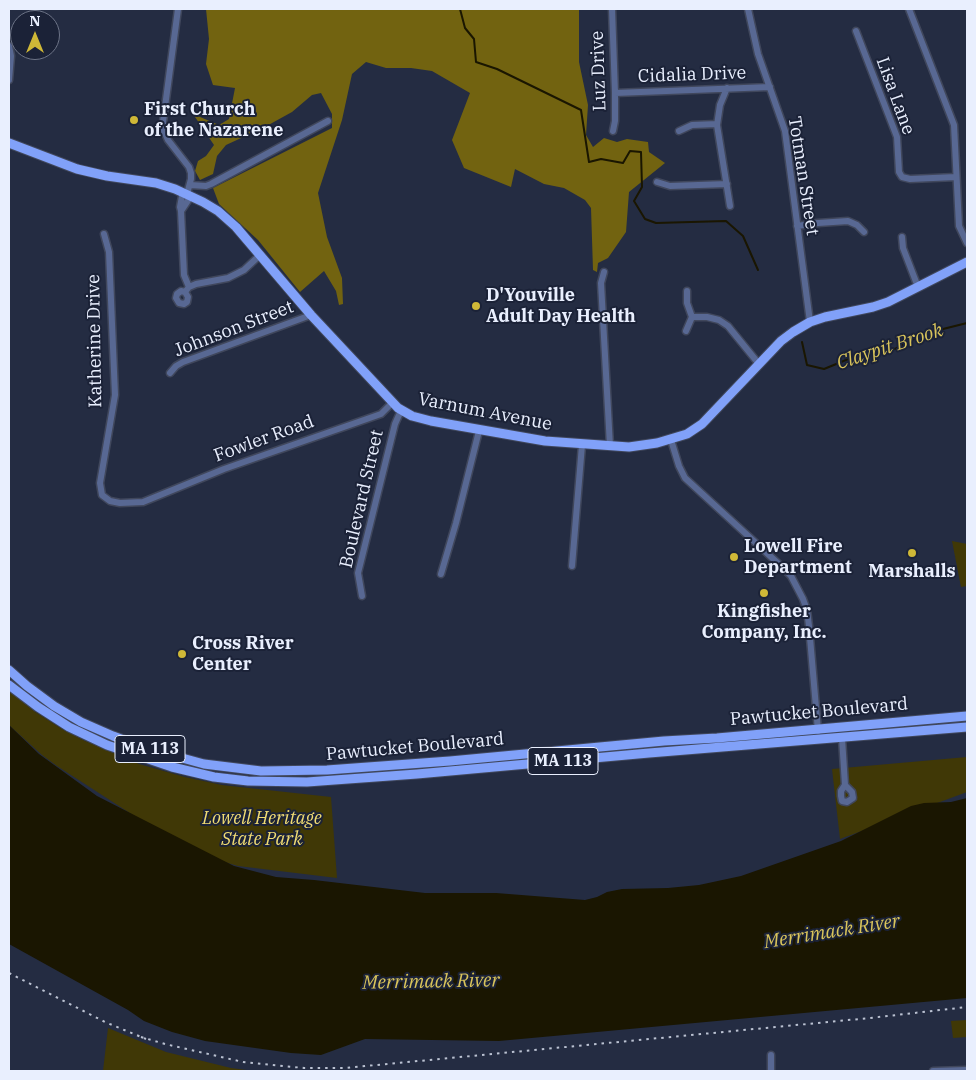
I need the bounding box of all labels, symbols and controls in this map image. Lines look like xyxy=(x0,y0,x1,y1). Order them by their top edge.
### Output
north arrow xyxy=(10,10,60,60)
text: N xyxy=(29,12,41,30)
street label: Luz Drive xyxy=(587,30,611,112)
street label: Lisa Lane xyxy=(871,54,919,138)
street label: Cidalia Drive xyxy=(637,62,747,88)
place label: First Church of the Nazarene xyxy=(144,99,283,142)
marker: First Church of the Nazarene xyxy=(128,114,140,126)
street label: Totman Street xyxy=(783,115,823,237)
street label: Katherine Drive xyxy=(83,274,107,408)
place label: D'Youville Adult Day Health xyxy=(486,285,636,328)
street label: Johnson Street xyxy=(171,296,297,362)
marker: D'Youville Adult Day Health xyxy=(470,300,482,312)
water label: Claypit Brook xyxy=(834,319,946,375)
street label: Varnum Avenue xyxy=(416,388,554,436)
street label: Fowler Road xyxy=(211,411,317,467)
street label: Boulevard Street xyxy=(336,428,388,570)
place label: Lowell Fire Department xyxy=(744,536,852,578)
marker: Marshalls xyxy=(906,547,918,559)
marker: Lowell Fire Department xyxy=(728,551,740,563)
place label: Marshalls xyxy=(868,561,956,583)
marker: Kingfisher Company, Inc. xyxy=(758,587,770,599)
place label: Kingfisher Company, Inc. xyxy=(701,601,827,644)
place label: Cross River Center xyxy=(192,633,294,676)
marker: Cross River Center xyxy=(176,648,188,660)
street label: Pawtucket Boulevard xyxy=(729,693,909,731)
street label: Pawtucket Boulevard xyxy=(325,728,505,766)
road number: MA 113 xyxy=(115,736,185,762)
road number: MA 113 xyxy=(528,748,598,774)
park label: Lowell Heritage State Park xyxy=(202,808,322,851)
water label: Merrimack River xyxy=(762,910,902,954)
water label: Merrimack River xyxy=(362,969,500,995)

